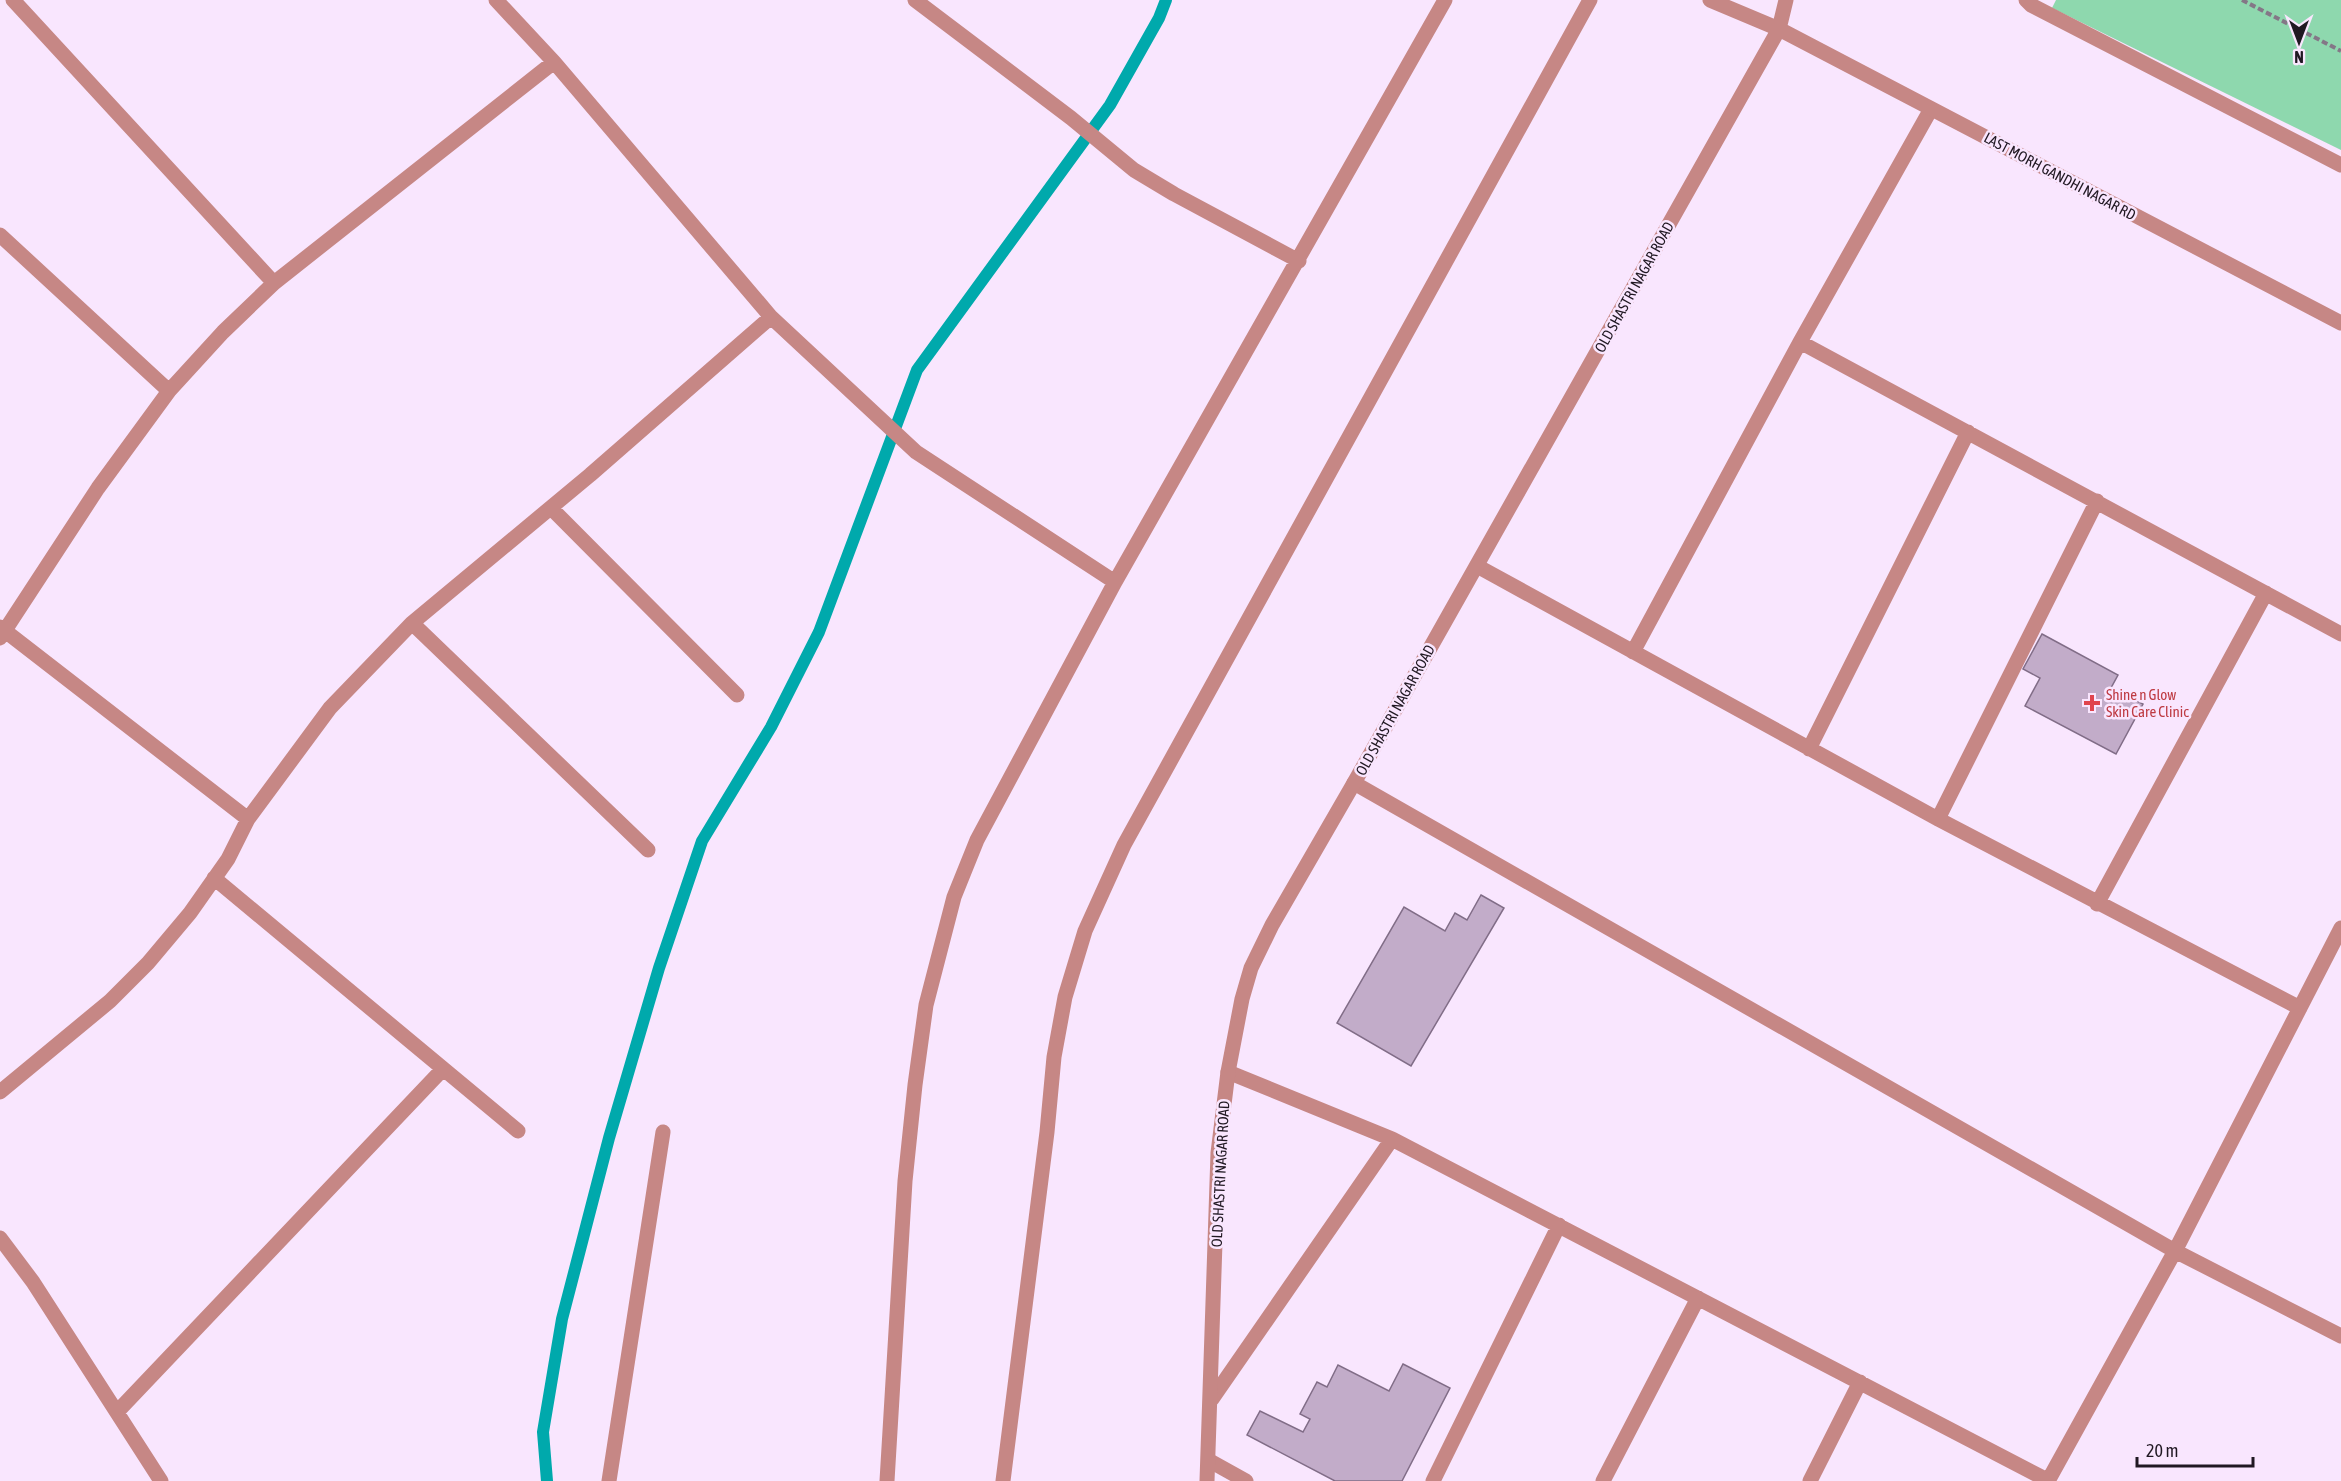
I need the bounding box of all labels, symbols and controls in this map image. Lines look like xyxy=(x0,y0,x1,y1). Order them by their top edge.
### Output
north arrow xyxy=(2269,12,2329,72)
text: N xyxy=(2294,48,2304,66)
street label: LAST MORH GANDHI NAGAR RD xyxy=(1981,129,2139,223)
street label: OLD SHASTRI NAGAR ROAD xyxy=(1591,219,1677,355)
street label: OLD SHASTRI NAGAR ROAD xyxy=(1352,642,1438,778)
place label: Shine n Glow Skin Care Clinic xyxy=(2106,686,2189,720)
marker: Shine n Glow Skin Care Clinic xyxy=(2083,694,2101,712)
street label: OLD SHASTRI NAGAR ROAD xyxy=(1208,1100,1232,1248)
scale bar xyxy=(2137,1430,2252,1468)
text: 20 m xyxy=(2146,1440,2178,1461)

